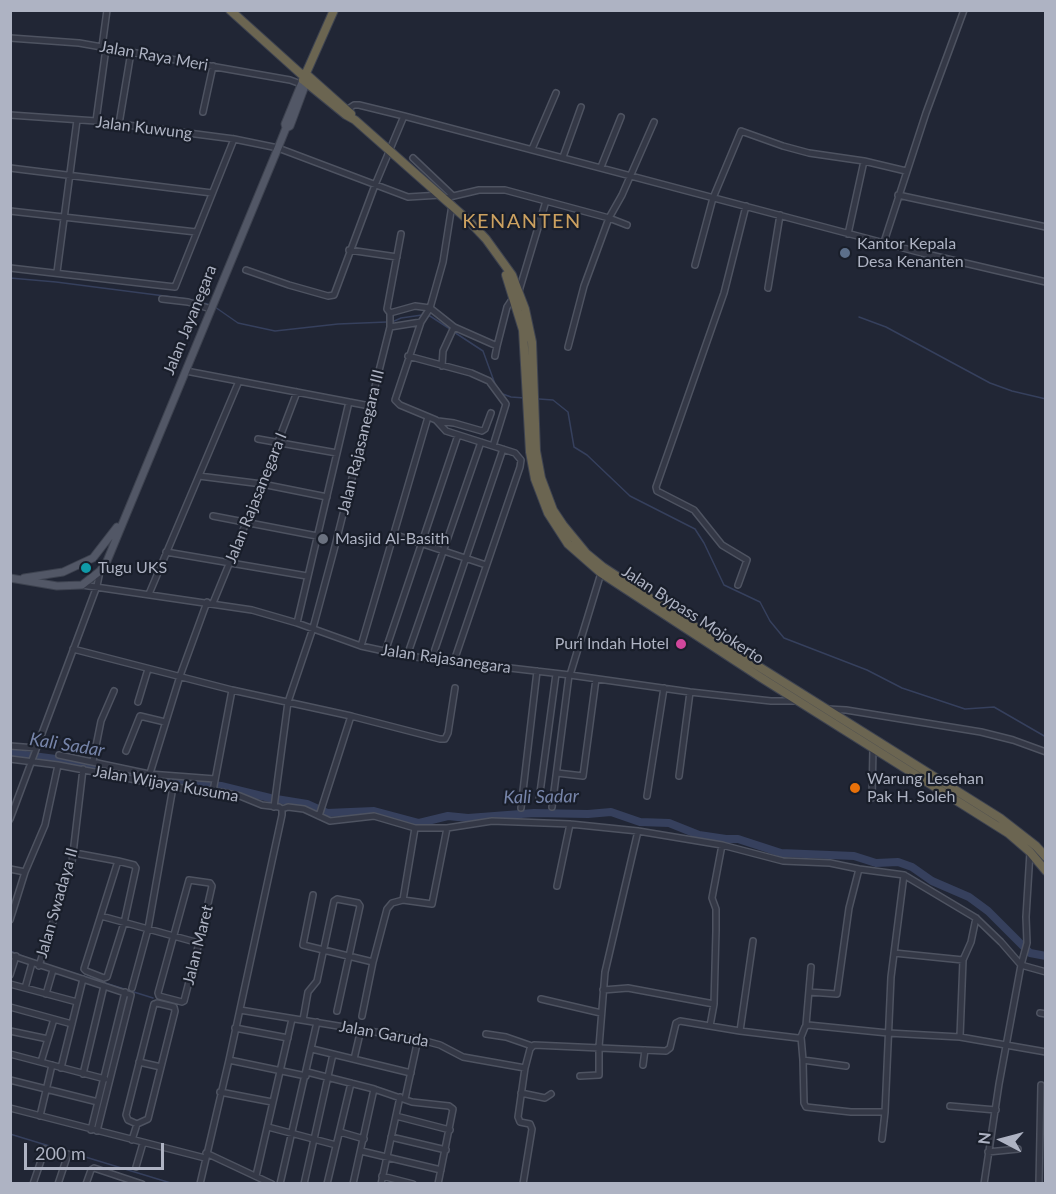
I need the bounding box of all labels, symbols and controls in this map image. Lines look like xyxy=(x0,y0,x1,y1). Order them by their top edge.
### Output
street label: Jalan Raya Meri xyxy=(98,37,210,75)
street label: Jalan Kuwung xyxy=(95,113,193,143)
district label: KENANTEN xyxy=(462,210,582,234)
place label: Kantor Kepala Desa Kenanten xyxy=(857,234,964,272)
marker: Kantor Kepala Desa Kenanten xyxy=(838,246,852,260)
street label: Jalan Jayanegara xyxy=(159,262,221,378)
street label: Jalan Rajasanegara III xyxy=(334,368,388,516)
street label: Jalan Rajasanegara I xyxy=(221,430,291,566)
place label: Masjid Al-Basith xyxy=(335,529,449,549)
marker: Masjid Al-Basith xyxy=(316,532,330,546)
place label: Tugu UKS xyxy=(98,558,167,578)
marker: Tugu UKS xyxy=(79,561,93,575)
street label: Jalan Bypass Mojokerto xyxy=(618,562,768,668)
place label: Puri Indah Hotel xyxy=(555,634,669,654)
marker: Puri Indah Hotel xyxy=(674,637,688,651)
street label: Jalan Rajasanegara xyxy=(380,640,512,678)
water label: Kali Sadar xyxy=(28,728,106,762)
street label: Jalan Wijaya Kusuma xyxy=(92,762,240,806)
place label: Warung Lesehan Pak H. Soleh xyxy=(867,769,984,807)
marker: Warung Lesehan Pak H. Soleh xyxy=(848,781,862,795)
water label: Kali Sadar xyxy=(503,786,579,808)
street label: Jalan Swadaya II xyxy=(32,846,82,960)
street label: Jalan Maret xyxy=(179,903,217,987)
street label: Jalan Garuda xyxy=(338,1017,430,1051)
north arrow xyxy=(972,1110,1032,1170)
scale bar xyxy=(27,1131,166,1169)
text: N xyxy=(974,1131,994,1145)
text: 200 m xyxy=(35,1142,86,1164)

